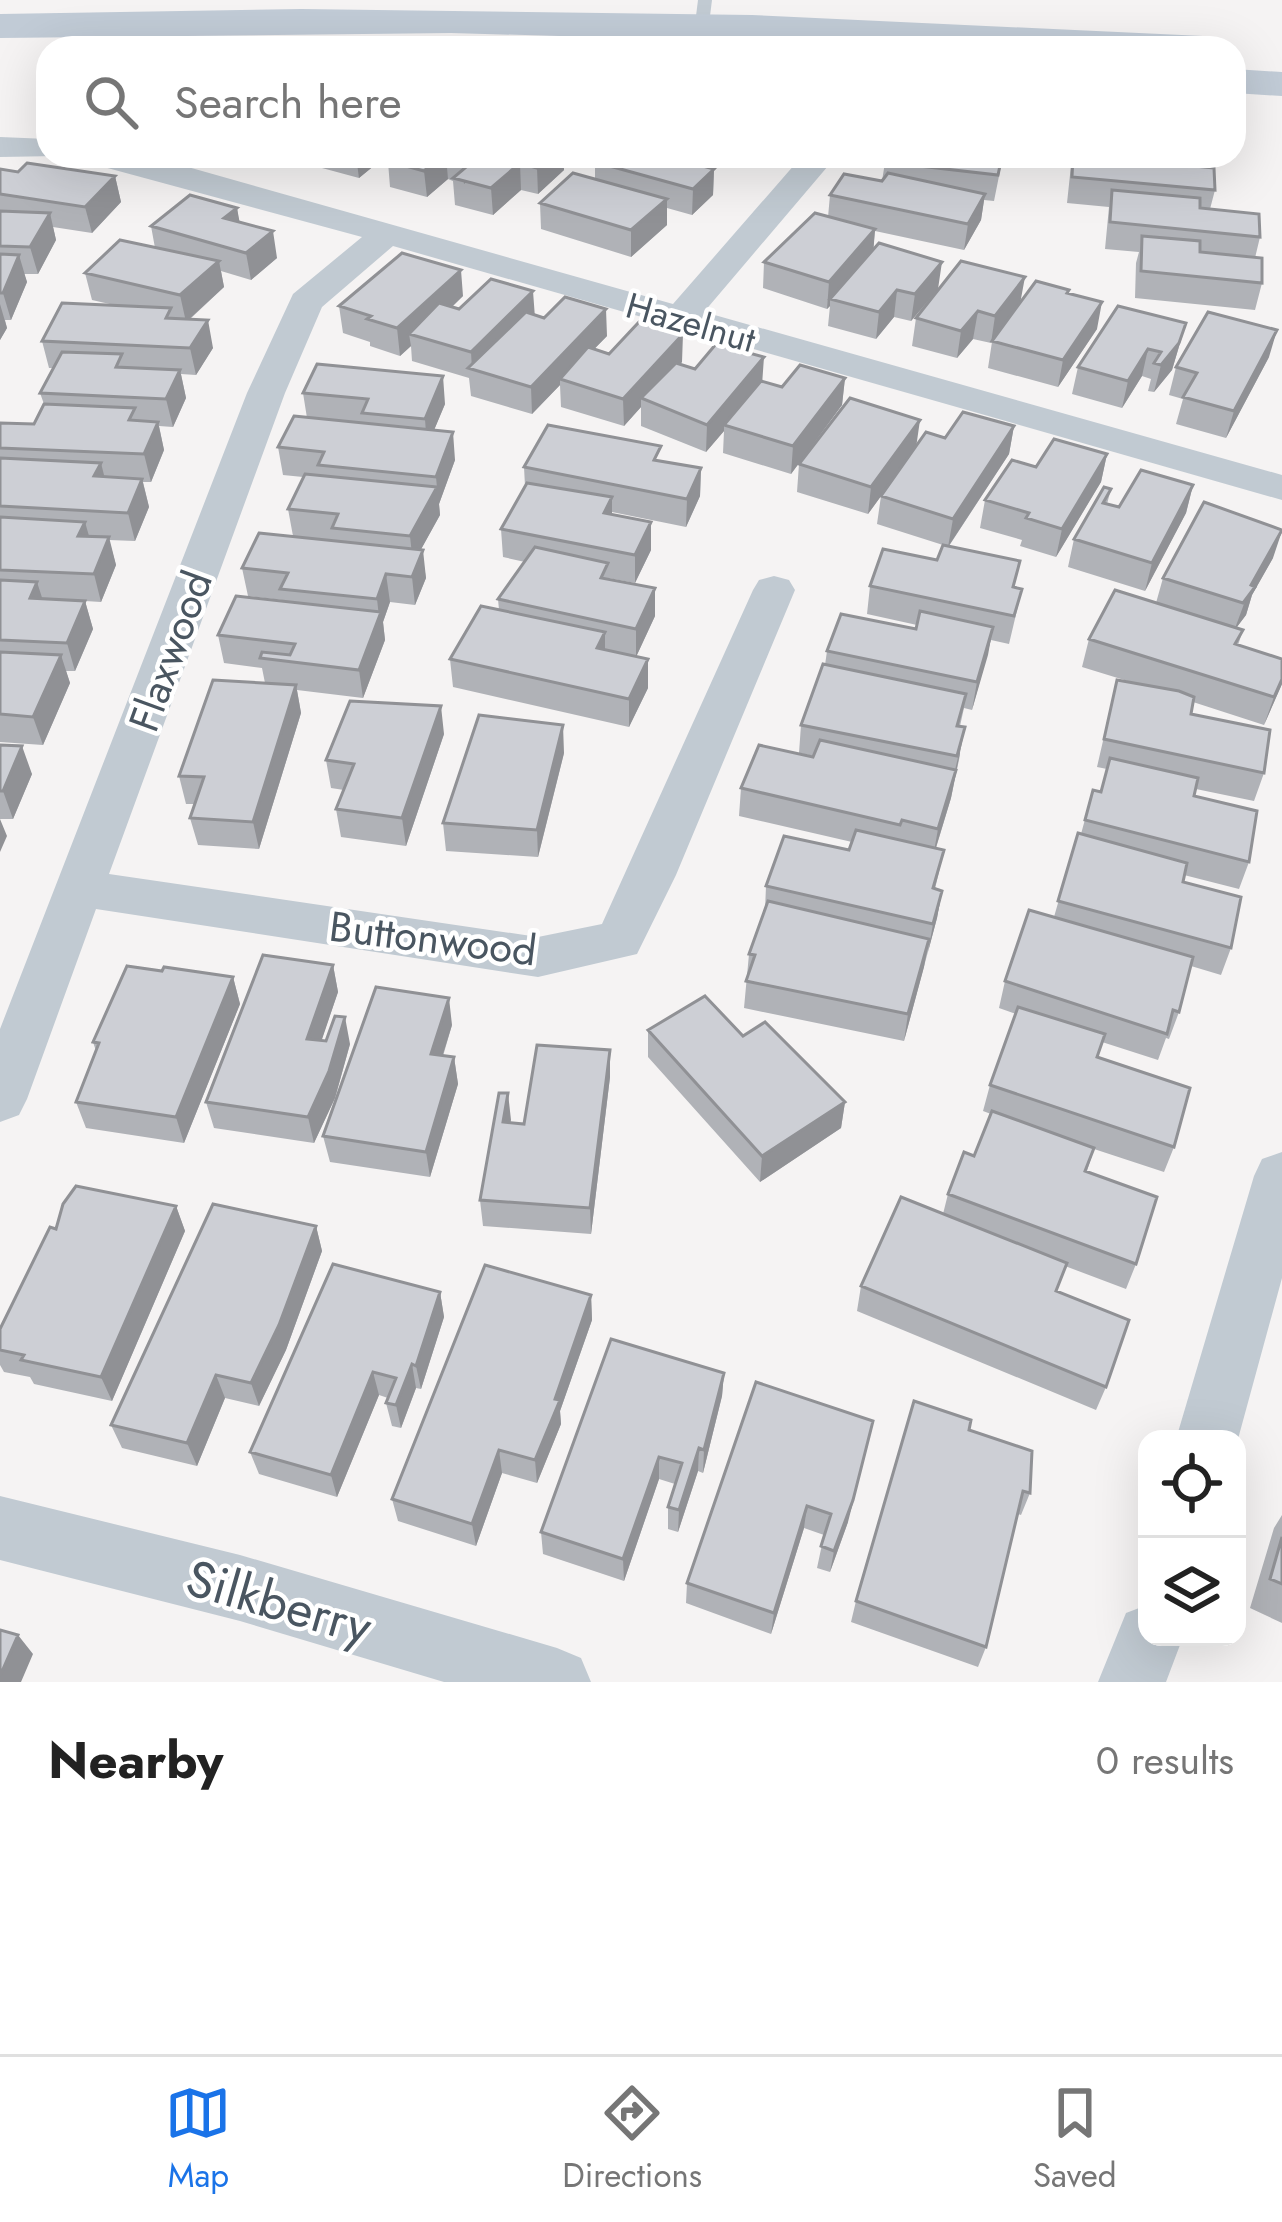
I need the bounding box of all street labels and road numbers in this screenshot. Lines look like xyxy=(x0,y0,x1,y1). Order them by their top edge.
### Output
street label: Hazelnut xyxy=(620,279,762,365)
street label: Flaxwood xyxy=(113,562,228,740)
street label: Buttonwood xyxy=(326,896,540,981)
street label: Silkberry xyxy=(178,1540,381,1664)

